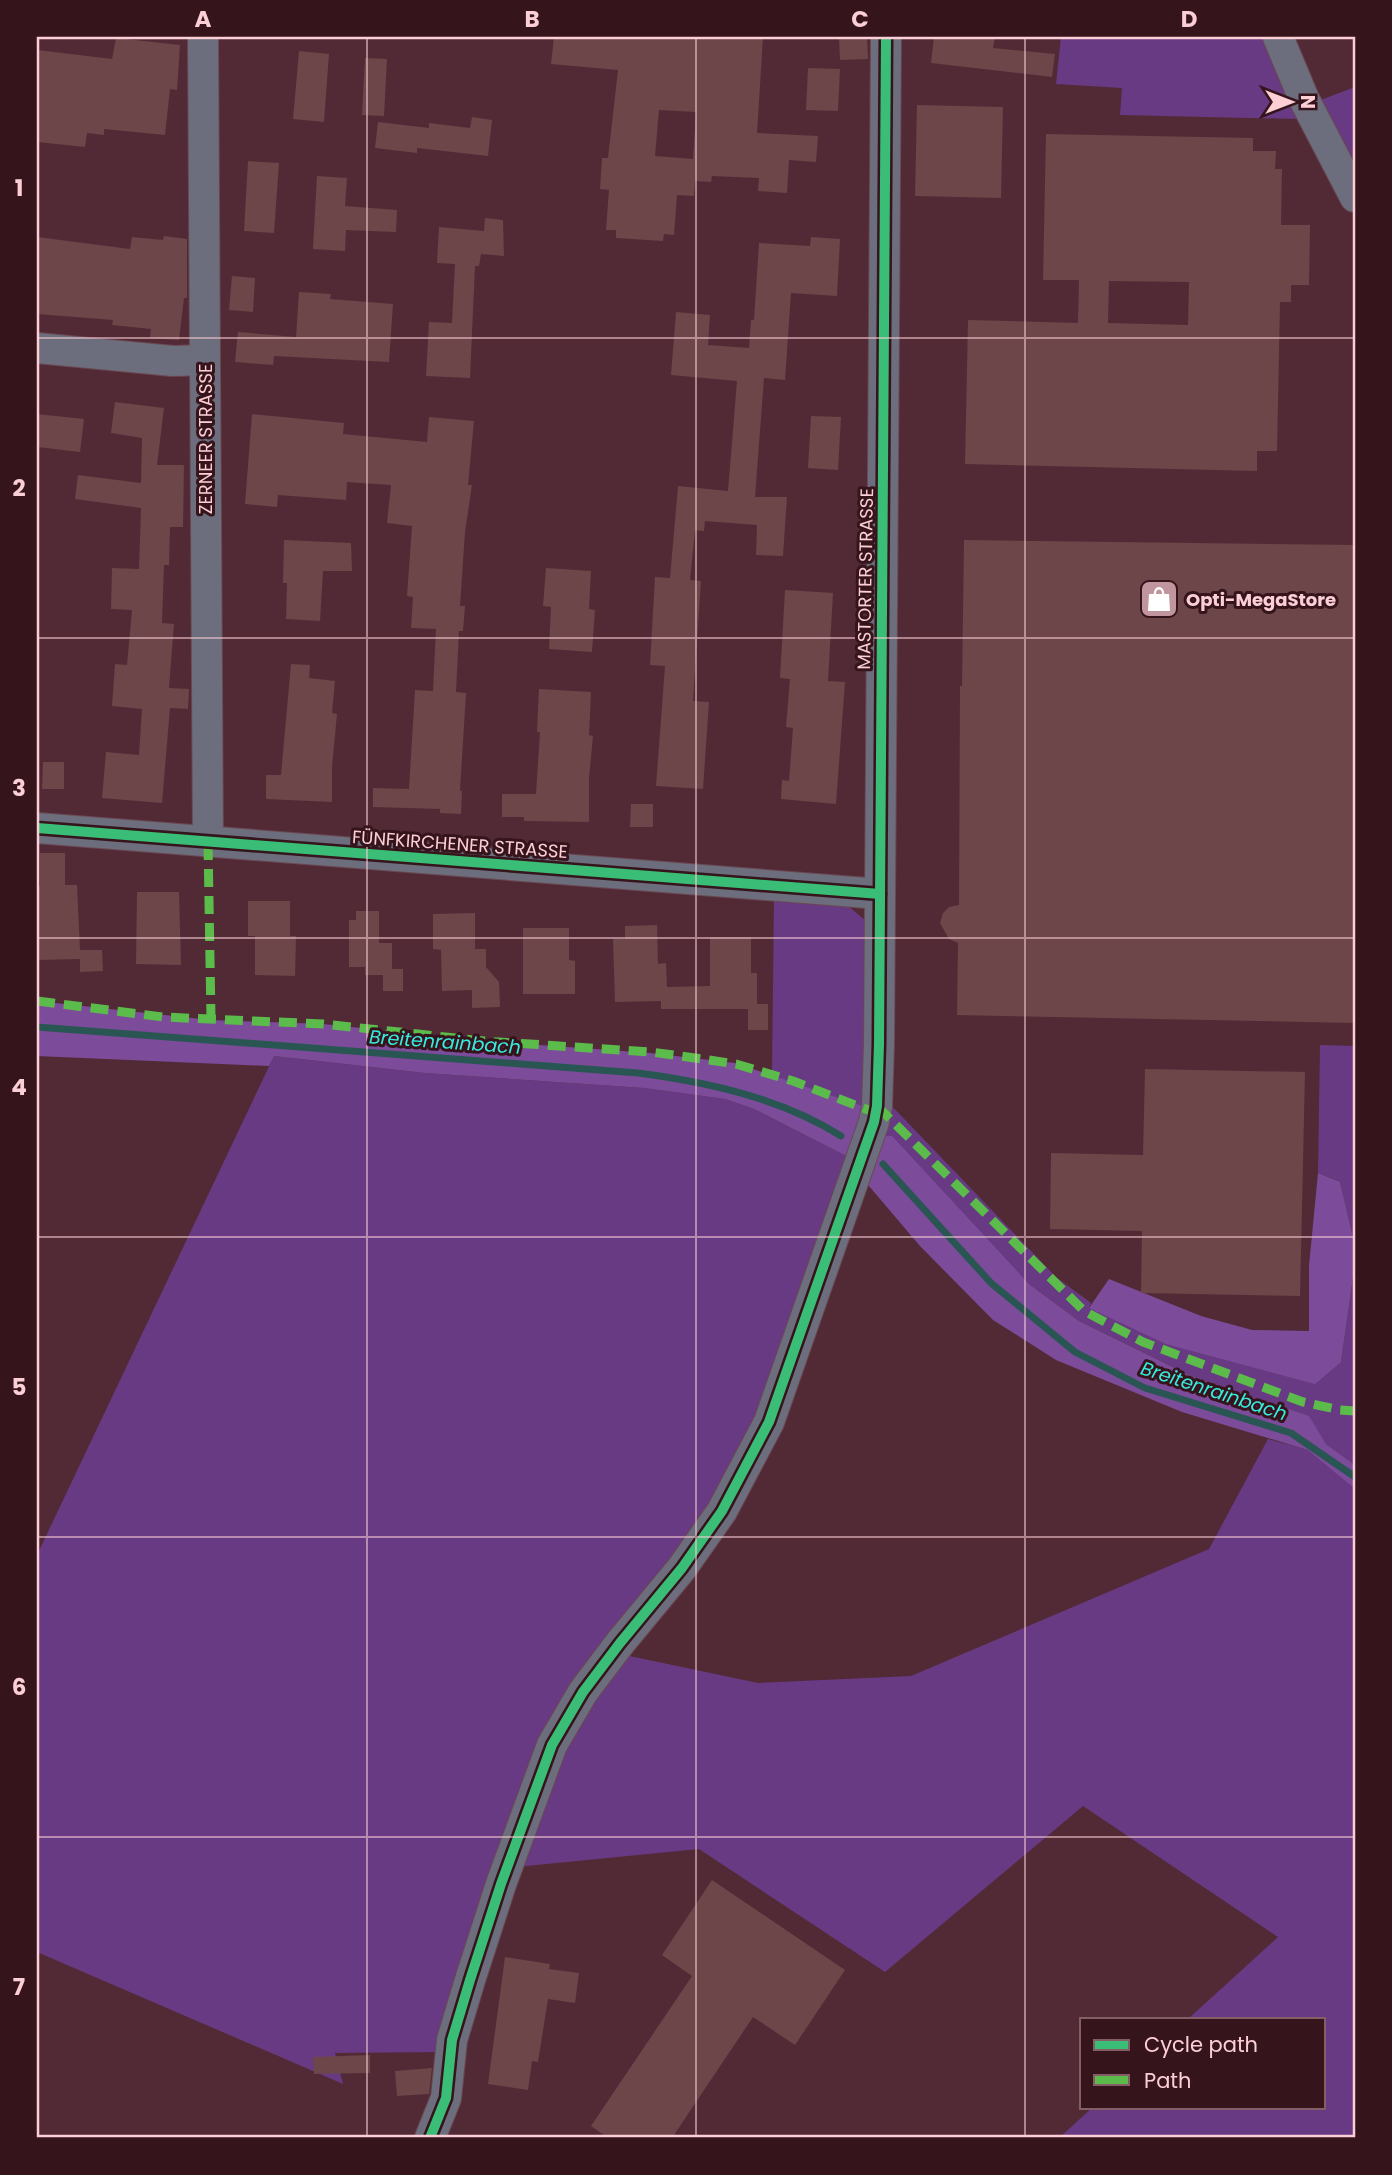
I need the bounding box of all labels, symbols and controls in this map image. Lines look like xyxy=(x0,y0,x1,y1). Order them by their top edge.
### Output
text: A xyxy=(195,3,212,35)
text: B xyxy=(524,3,540,35)
text: C xyxy=(851,3,869,35)
text: D xyxy=(1181,3,1197,35)
north arrow xyxy=(1256,66,1326,136)
text: N xyxy=(1294,95,1321,109)
text: 1 xyxy=(15,172,23,204)
street label: ZERNEER STRASSE xyxy=(193,364,218,514)
text: 2 xyxy=(12,472,26,504)
street label: MASTORTER STRASSE xyxy=(851,488,879,670)
shop icon: Opti-MegaStore xyxy=(1138,578,1180,620)
place label: Opti-MegaStore xyxy=(1186,587,1336,612)
text: 3 xyxy=(12,772,26,804)
street label: FÜNFKIRCHENER STRASSE xyxy=(351,824,569,864)
water label: Breitenrainbach xyxy=(368,1023,522,1061)
text: 4 xyxy=(11,1071,27,1103)
water label: Breitenrainbach xyxy=(1137,1355,1291,1427)
text: 5 xyxy=(12,1371,26,1403)
text: 6 xyxy=(12,1671,26,1703)
text: 7 xyxy=(13,1971,25,2003)
legend xyxy=(1080,2018,1326,2108)
text: Cycle path xyxy=(1144,2030,1258,2059)
text: Path xyxy=(1144,2066,1191,2095)

